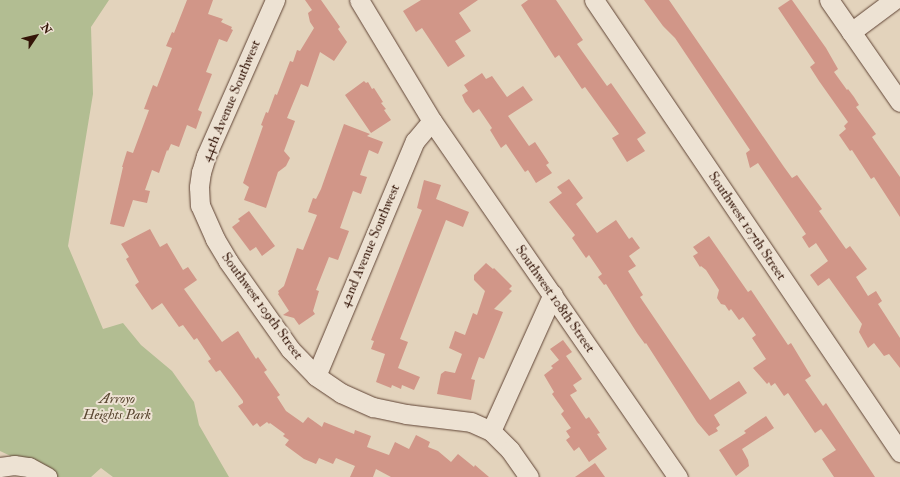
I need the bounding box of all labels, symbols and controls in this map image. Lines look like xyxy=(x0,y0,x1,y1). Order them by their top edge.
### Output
north arrow xyxy=(16,16,56,56)
text: N xyxy=(38,21,54,37)
street label: 44th Avenue Southwest xyxy=(198,38,264,164)
street label: Southwest 107th Street xyxy=(704,169,790,283)
street label: 42nd Avenue Southwest xyxy=(336,182,404,310)
street label: Southwest 108th Street xyxy=(512,242,598,356)
street label: Southwest 109th Street xyxy=(218,249,306,363)
park label: Arroyo Heights Park xyxy=(83,391,151,424)

